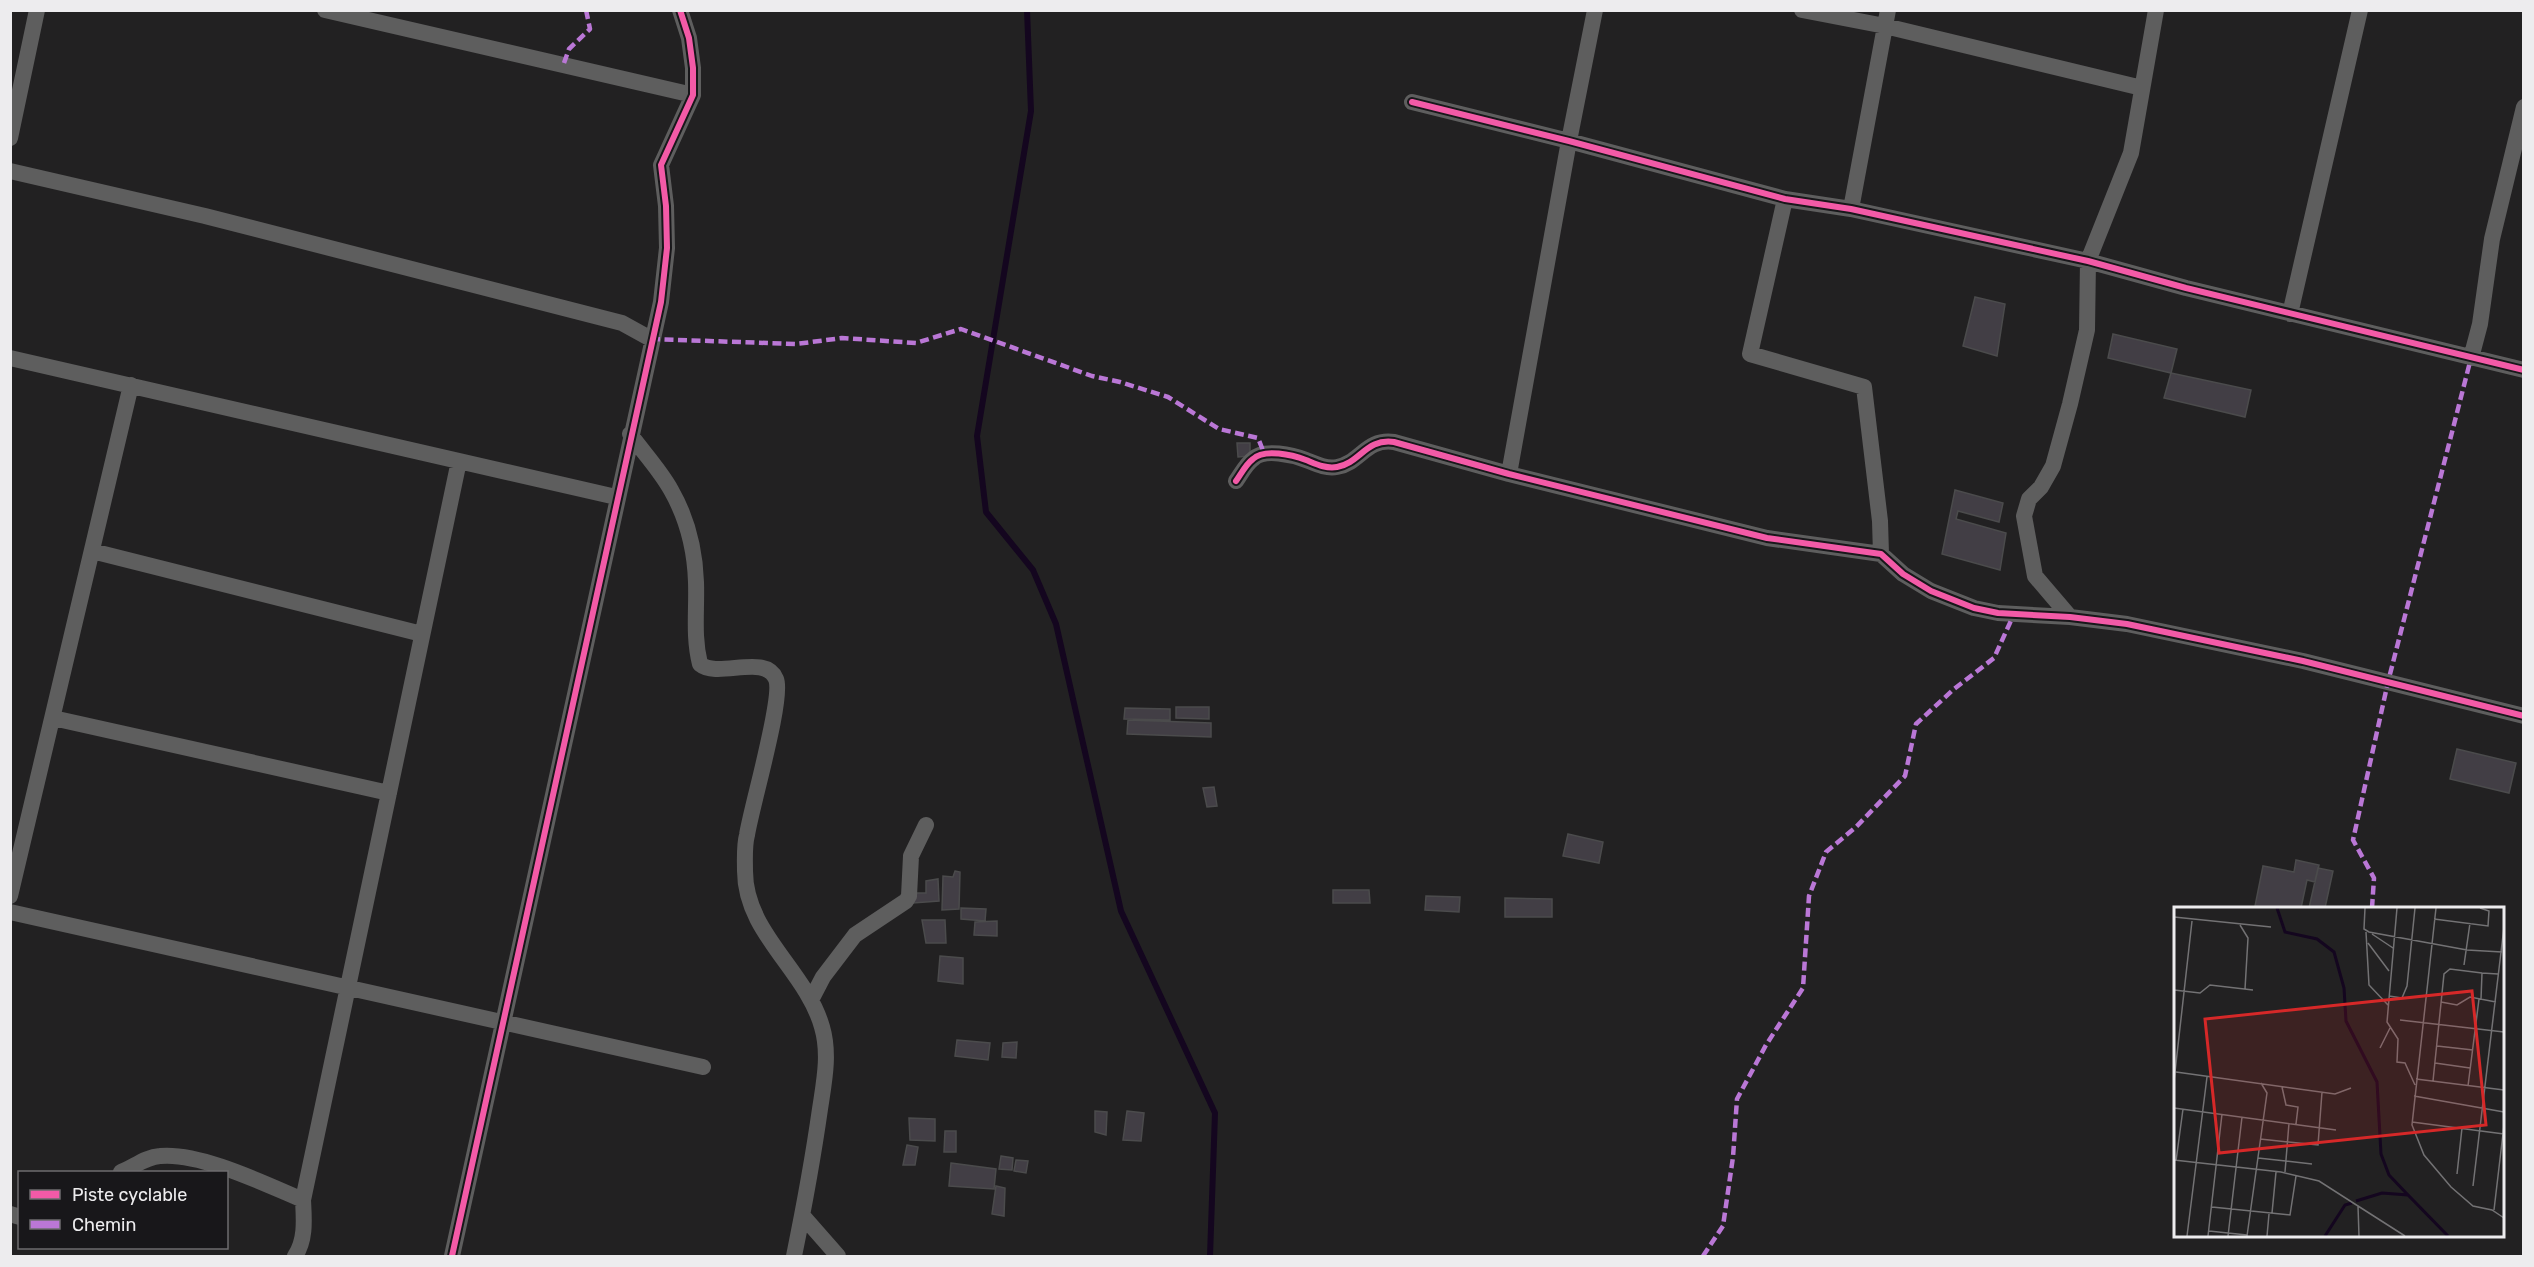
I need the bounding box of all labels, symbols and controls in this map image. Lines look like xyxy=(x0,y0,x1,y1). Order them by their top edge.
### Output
inset map xyxy=(2174,907,2504,1237)
legend xyxy=(18,1171,228,1249)
text: Piste cyclable xyxy=(72,1184,187,1206)
text: Chemin xyxy=(72,1214,136,1236)

